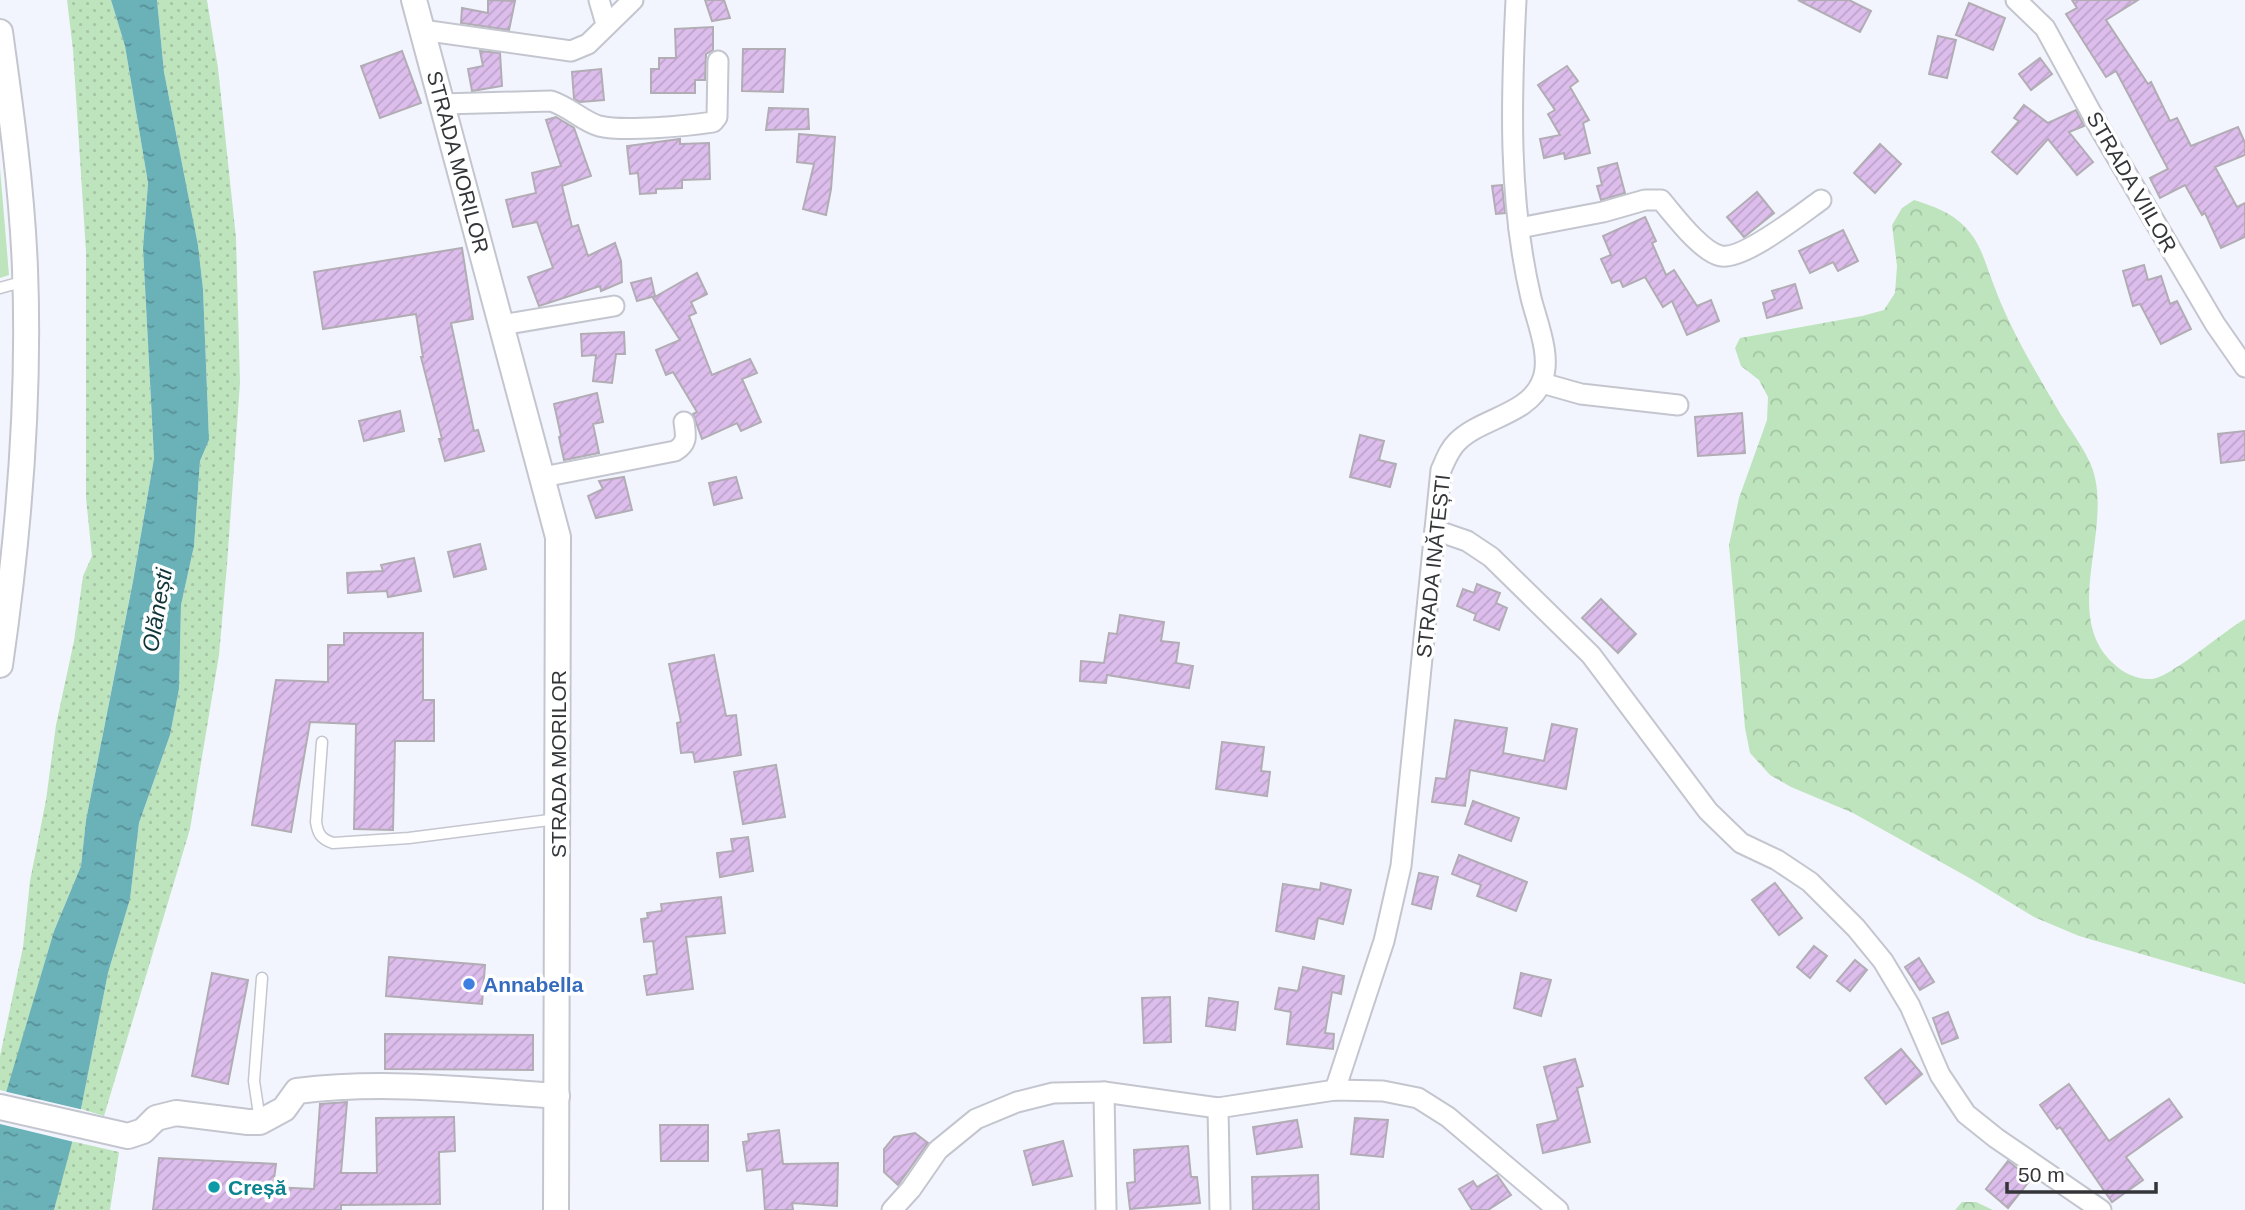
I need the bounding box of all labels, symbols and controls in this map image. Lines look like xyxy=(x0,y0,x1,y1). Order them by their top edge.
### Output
street label: STRADA MORILOR xyxy=(423,68,493,256)
street label: STRADA VIILOR xyxy=(2082,108,2182,256)
street label: STRADA INĂTEȘTI xyxy=(1412,473,1454,659)
water label: Olănești xyxy=(137,565,177,654)
street label: STRADA MORILOR xyxy=(547,670,570,858)
place label: Annabella xyxy=(483,973,584,996)
marker: Annabella xyxy=(461,976,477,992)
scale bar xyxy=(2007,1150,2156,1194)
text: 50 m xyxy=(2018,1163,2065,1186)
place label: Creșă xyxy=(228,1176,287,1199)
marker: Creșă xyxy=(206,1179,222,1195)

